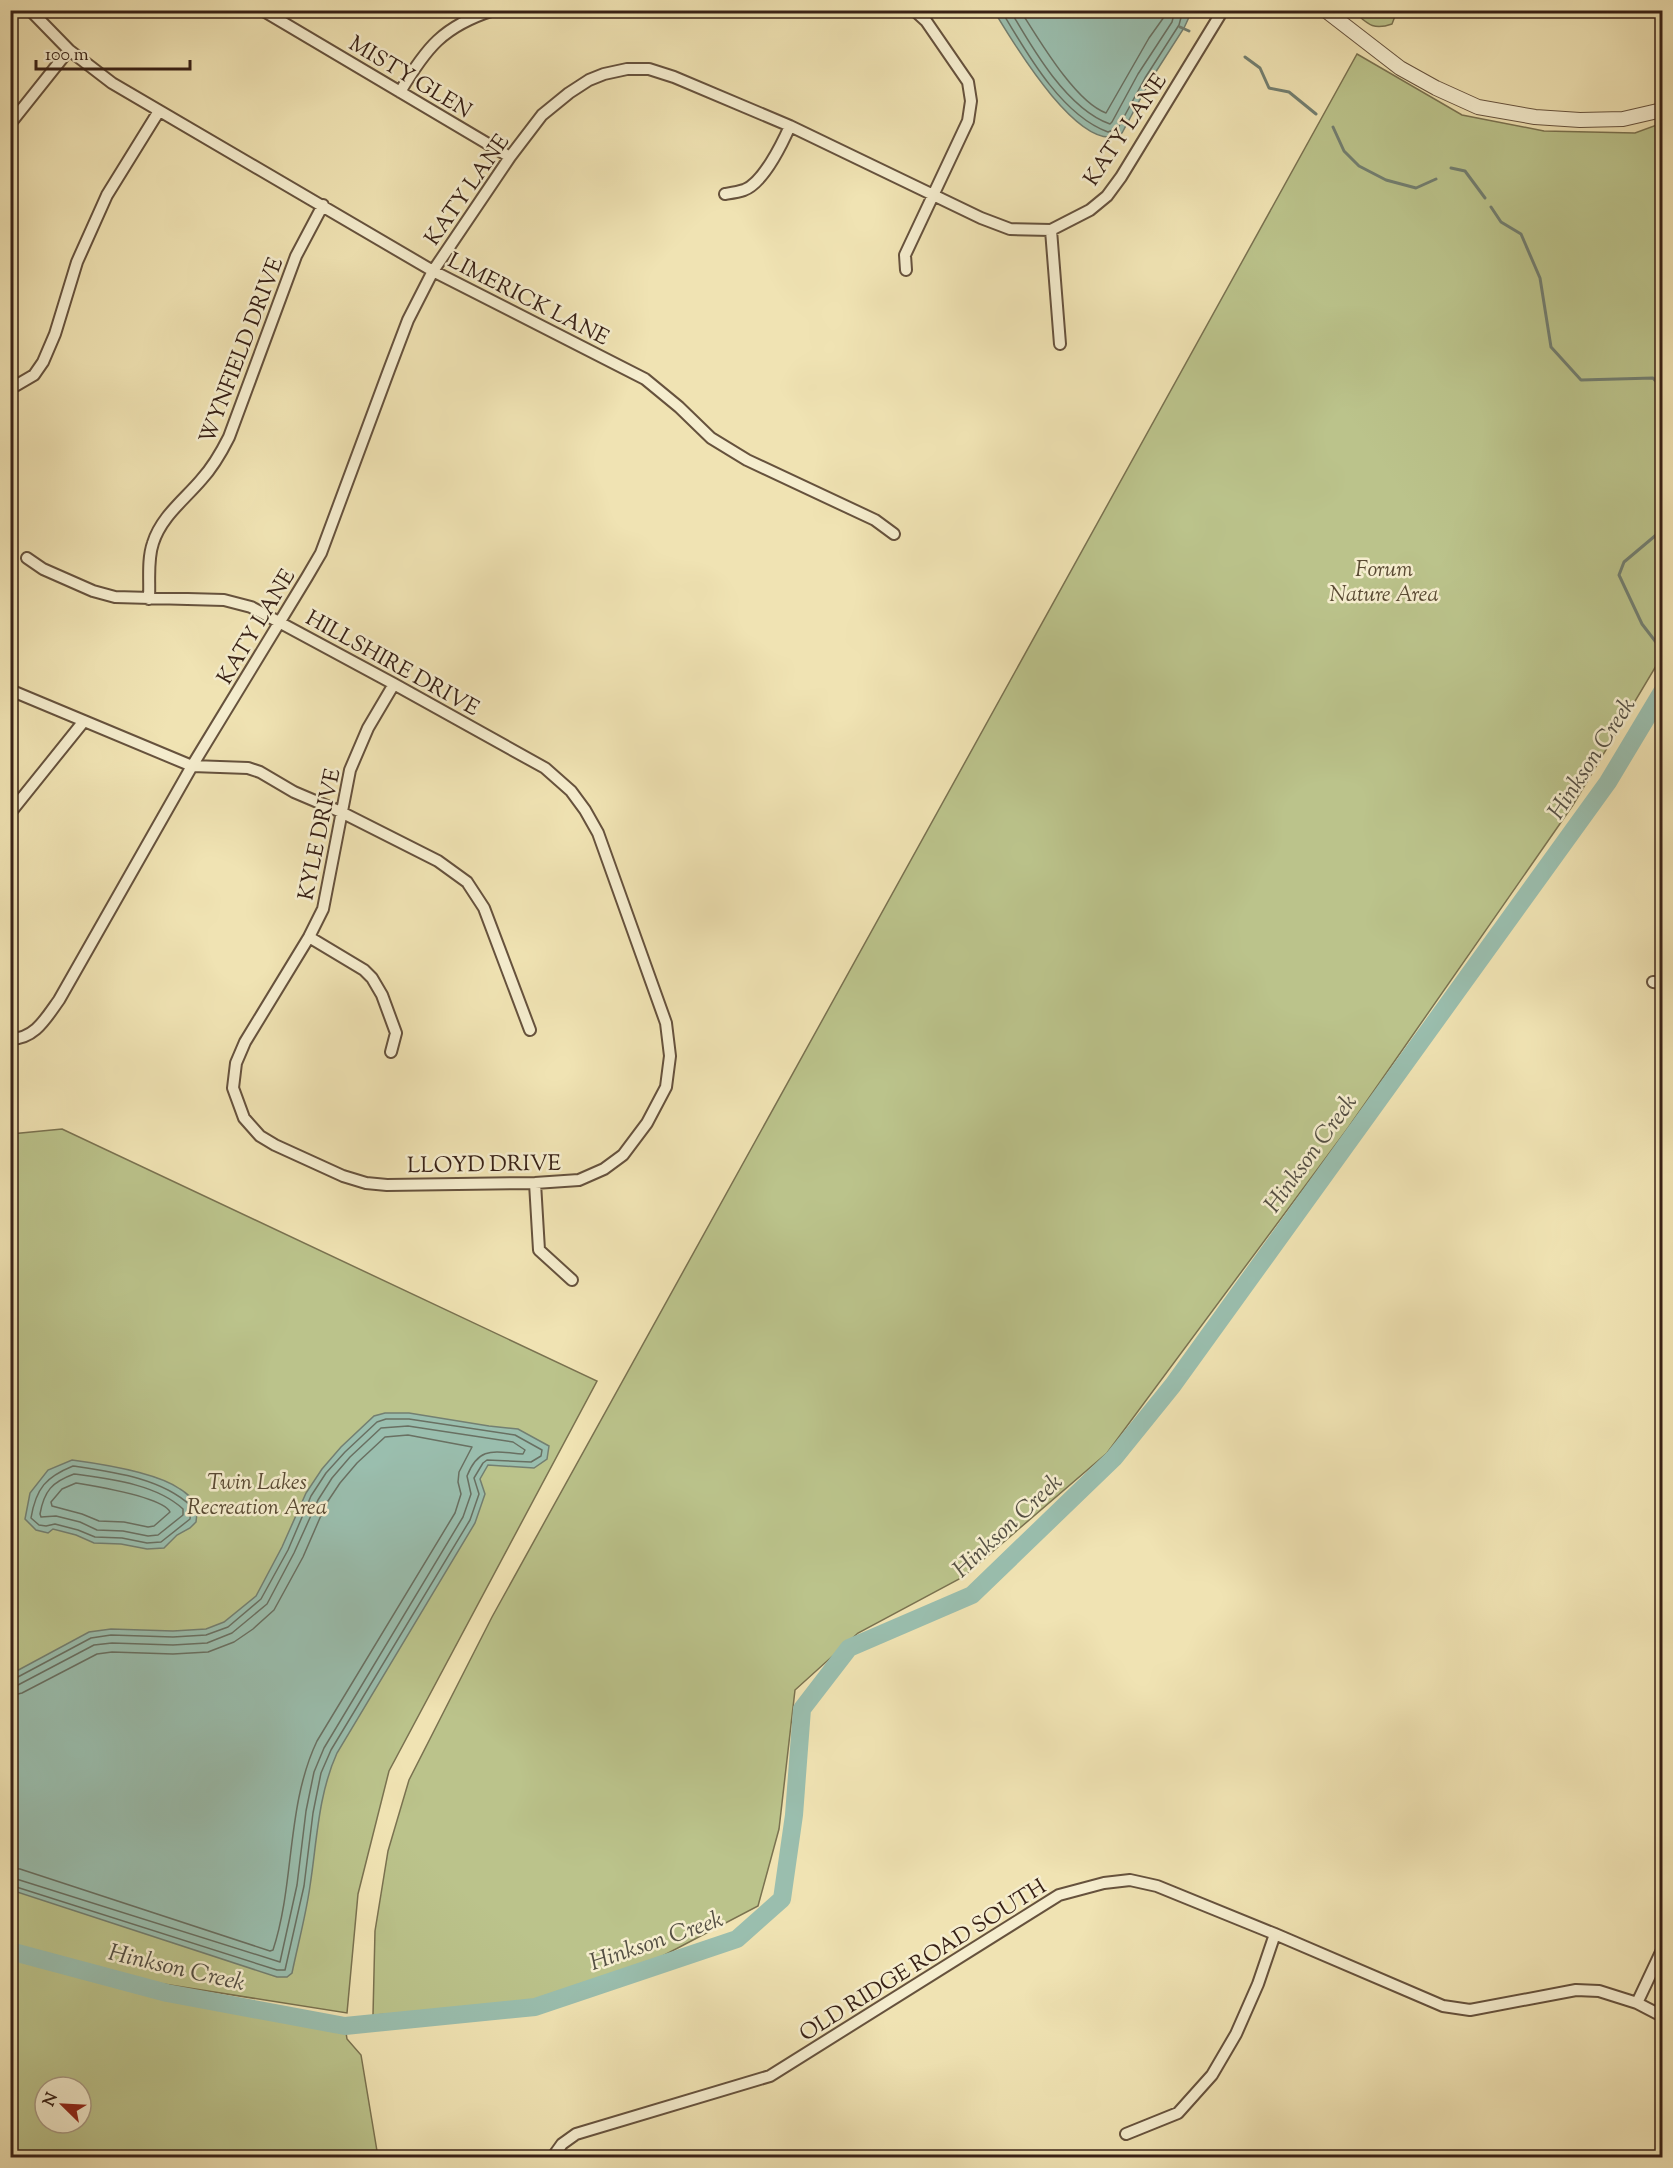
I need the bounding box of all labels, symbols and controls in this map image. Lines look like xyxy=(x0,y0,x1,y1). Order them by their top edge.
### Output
street label: MISTY GLEN xyxy=(342,29,477,128)
scale bar xyxy=(36,33,190,71)
text: 100 m xyxy=(45,43,89,69)
street label: KATY LANE xyxy=(1077,68,1176,193)
street label: KATY LANE xyxy=(418,128,519,253)
street label: LIMERICK LANE xyxy=(441,246,614,355)
street label: WYNFIELD DRIVE xyxy=(193,253,293,449)
park label: Forum Nature Area xyxy=(1329,555,1439,612)
street label: KATY LANE xyxy=(210,564,305,691)
street label: HILLSHIRE DRIVE xyxy=(299,604,484,726)
water label: Hinkson Creek xyxy=(1540,691,1645,827)
street label: KYLE DRIVE xyxy=(291,766,351,903)
water label: Hinkson Creek xyxy=(1257,1088,1366,1221)
street label: LLOYD DRIVE xyxy=(407,1149,561,1183)
water label: Hinkson Creek xyxy=(946,1466,1071,1586)
park label: Twin Lakes Recreation Area xyxy=(187,1468,327,1525)
street label: OLD RIDGE ROAD SOUTH xyxy=(794,1872,1053,2051)
water label: Hinkson Creek xyxy=(585,1903,728,1981)
water label: Hinkson Creek xyxy=(105,1937,248,2001)
north arrow xyxy=(33,2075,93,2135)
text: N xyxy=(38,2089,65,2110)

